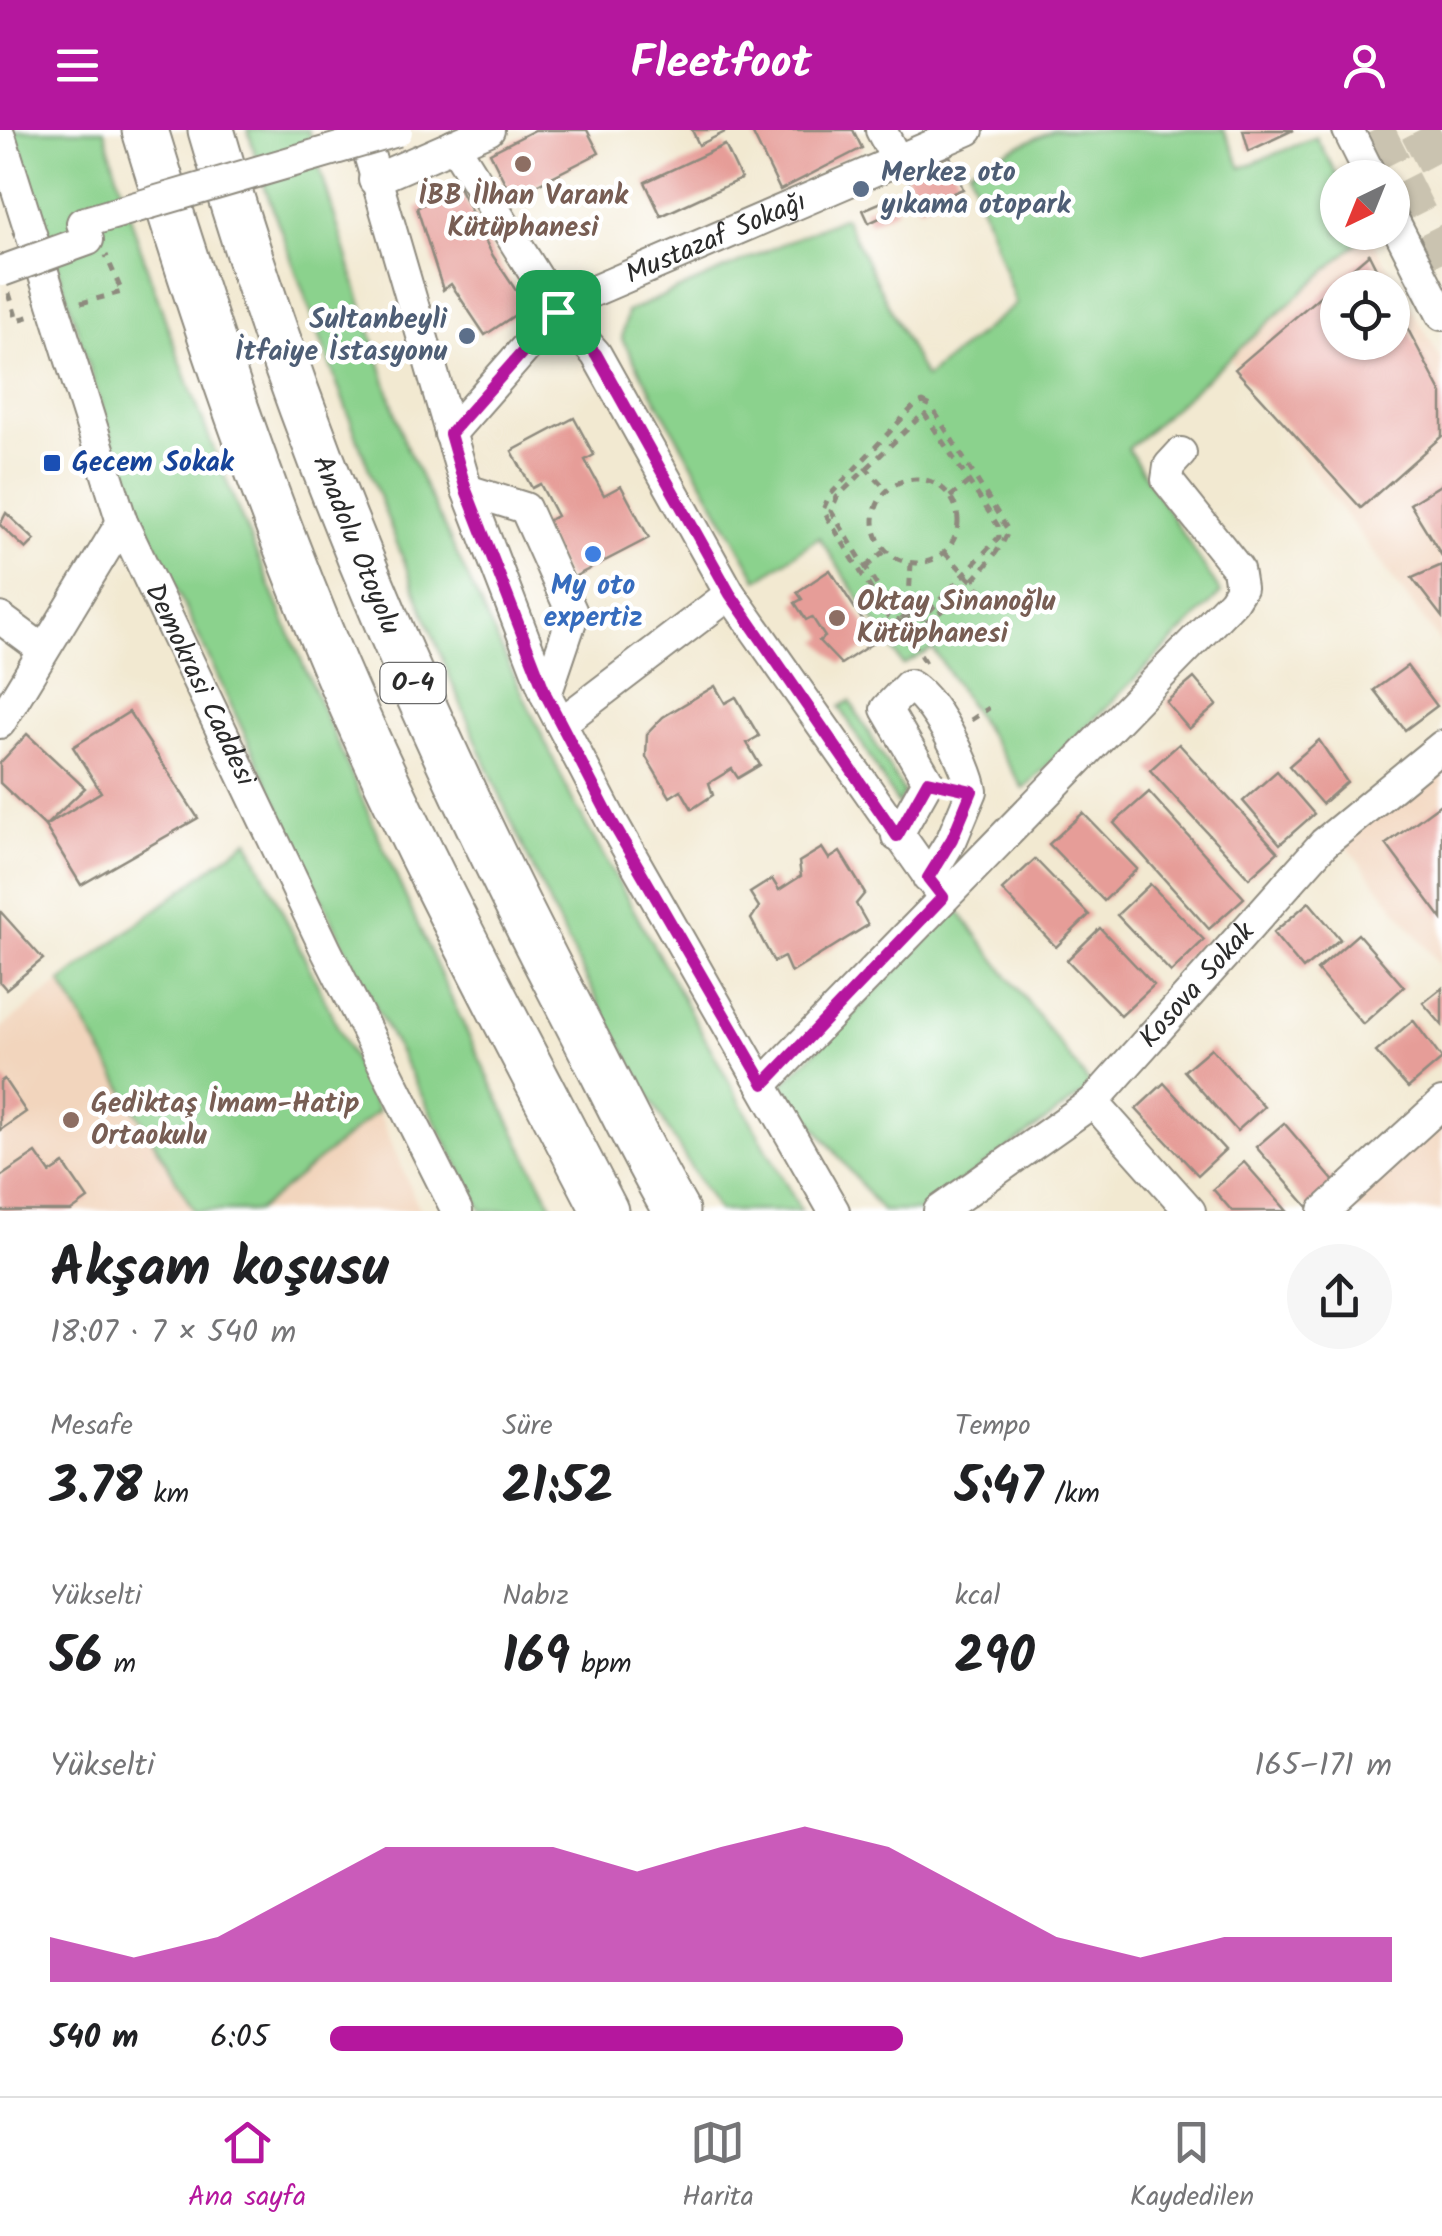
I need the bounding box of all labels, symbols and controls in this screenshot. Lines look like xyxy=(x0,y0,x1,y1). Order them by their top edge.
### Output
text: Fleetfoot xyxy=(630,29,812,101)
icon: menu xyxy=(50,38,105,93)
icon: person xyxy=(1337,38,1392,93)
place label: Merkez oto yıkama otopark xyxy=(880,151,1072,228)
marker: İBB İlhan Varank Kütüphanesi xyxy=(512,153,534,175)
north arrow xyxy=(1320,160,1410,250)
map controls xyxy=(1320,160,1410,360)
place label: İBB İlhan Varank Kütüphanesi xyxy=(418,174,629,251)
marker: Merkez oto yıkama otopark xyxy=(850,178,872,200)
street label: Mustazaf Sokağı xyxy=(618,180,814,297)
pin xyxy=(516,270,601,355)
button: locate xyxy=(1320,270,1410,360)
icon: arrive xyxy=(531,285,586,340)
place label: Sultanbeyli İtfaiye İstasyonu xyxy=(235,298,448,375)
marker: Sultanbeyli İtfaiye İstasyonu xyxy=(456,325,478,347)
place label: Gecem Sokak xyxy=(72,441,235,486)
street label: Anadolu Otoyolu xyxy=(299,449,412,642)
marker: Gecem Sokak xyxy=(41,452,63,474)
marker: My oto expertiz xyxy=(582,543,604,565)
place label: My oto expertiz xyxy=(543,564,643,641)
street label: Demokrasi Caddesi xyxy=(132,576,268,795)
place label: Oktay Sinanoğlu Kütüphanesi xyxy=(857,580,1056,657)
marker: Oktay Sinanoğlu Kütüphanesi xyxy=(826,607,848,629)
road number: O-4 xyxy=(380,663,446,703)
street label: Kosova Sokak xyxy=(1128,911,1267,1059)
place label: Gediktaş İmam-Hatip Ortaokulu xyxy=(91,1082,359,1159)
marker: Gediktaş İmam-Hatip Ortaokulu xyxy=(60,1109,82,1131)
text: Akşam koşusu xyxy=(50,1227,389,1314)
button: share xyxy=(1287,1244,1392,1349)
text: 18:07 · 7 × 540 m xyxy=(50,1308,296,1359)
text: Mesafe xyxy=(50,1404,133,1449)
text: Süre xyxy=(502,1404,552,1449)
text: Tempo xyxy=(955,1404,1031,1449)
text: 3.78 xyxy=(50,1449,142,1529)
text: 21:52 xyxy=(502,1449,613,1529)
text: 5:47 xyxy=(955,1449,1043,1529)
text: km xyxy=(142,1472,189,1517)
text: /km xyxy=(1043,1472,1100,1517)
text: Yükselti xyxy=(50,1574,142,1619)
text: Nabız xyxy=(502,1574,569,1619)
text: kcal xyxy=(955,1574,1000,1619)
text: 56 xyxy=(50,1619,102,1699)
text: 169 xyxy=(502,1619,570,1699)
text: 290 xyxy=(955,1619,1035,1699)
text: m xyxy=(102,1642,136,1687)
text: bpm xyxy=(570,1642,631,1687)
text: Yükselti xyxy=(50,1741,155,1792)
text: 165–171 m xyxy=(1254,1741,1392,1792)
text: 540 m xyxy=(50,2013,139,2064)
text: 6:05 xyxy=(210,2013,269,2064)
tab: Ana sayfa xyxy=(188,2115,306,2220)
tab: Harita xyxy=(682,2115,754,2220)
tab: Kaydedilen xyxy=(1130,2115,1254,2220)

